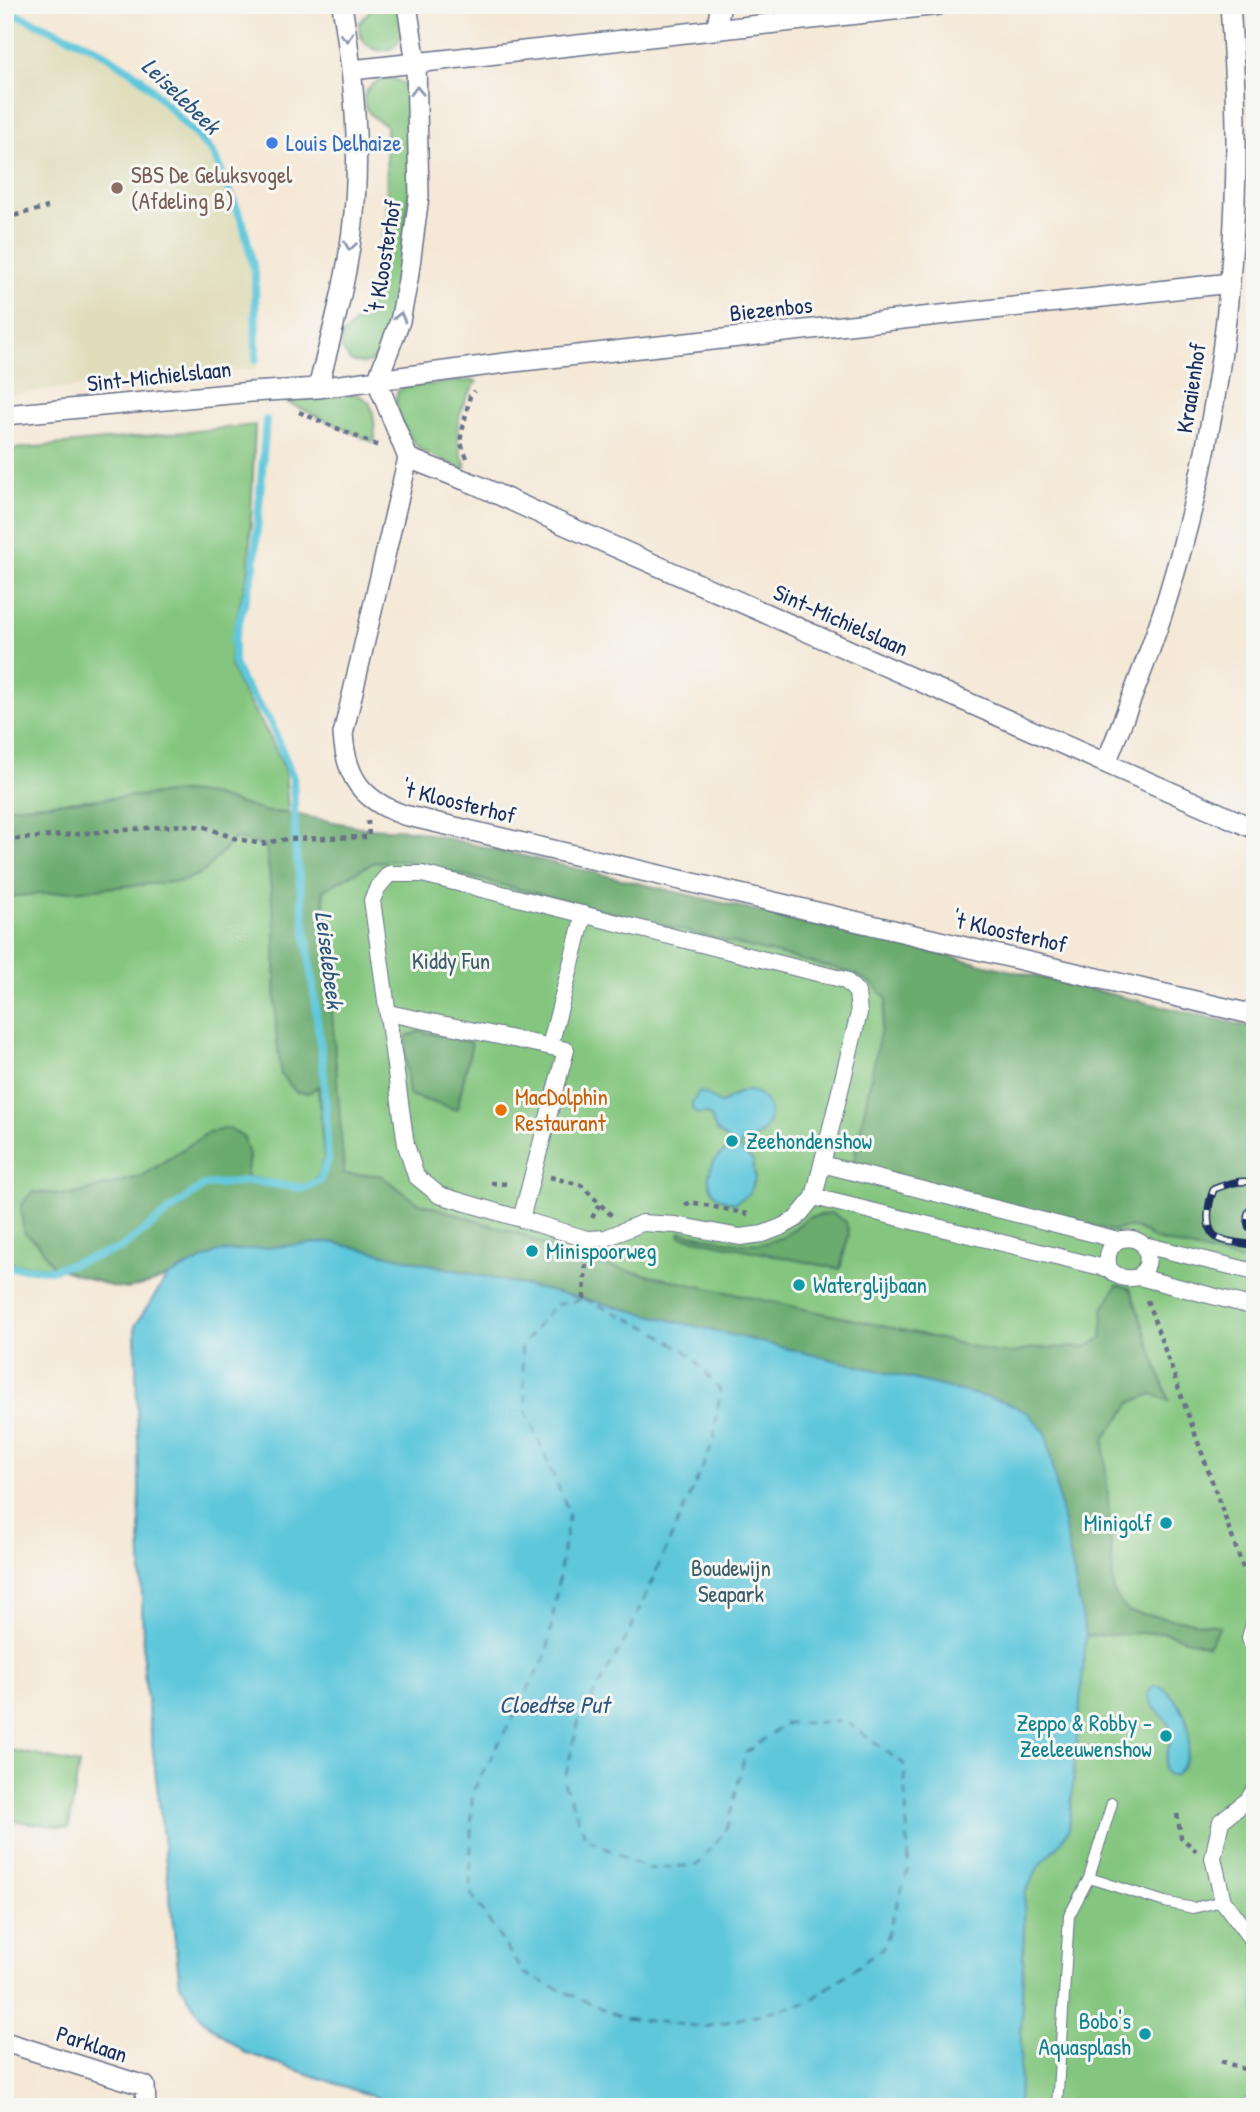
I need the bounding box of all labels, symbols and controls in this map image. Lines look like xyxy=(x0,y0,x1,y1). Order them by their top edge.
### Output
one-way arrow xyxy=(339,32,354,43)
water label: Leiselebeek xyxy=(135,50,229,142)
one-way arrow xyxy=(409,85,424,96)
place label: Louis Delhaize xyxy=(286,127,401,158)
marker: Louis Delhaize xyxy=(264,135,280,151)
place label: SBS De Geluksvogel (Afdeling B) xyxy=(131,159,293,216)
marker: SBS De Geluksvogel (Afdeling B) xyxy=(109,180,125,196)
street label: 't Kloosterhof xyxy=(359,197,408,316)
one-way arrow xyxy=(343,240,358,252)
street label: Biezenbos xyxy=(728,289,814,328)
one-way arrow xyxy=(392,311,406,323)
street label: Kraaienhof xyxy=(1168,340,1213,435)
street label: Sint-Michielslaan xyxy=(85,353,232,398)
street label: Sint-Michielslaan xyxy=(769,576,914,663)
street label: 't Kloosterhof xyxy=(399,772,520,831)
street label: 't Kloosterhof xyxy=(950,903,1071,960)
water label: Leiselebeek xyxy=(308,910,352,1012)
park label: Kiddy Fun xyxy=(412,945,490,976)
place label: MacDolphin Restaurant xyxy=(515,1081,608,1138)
marker: MacDolphin Restaurant xyxy=(493,1102,509,1118)
place label: Zeehondenshow xyxy=(746,1125,872,1156)
marker: Zeehondenshow xyxy=(724,1133,740,1149)
place label: Minispoorweg xyxy=(546,1235,657,1266)
marker: Minispoorweg xyxy=(524,1243,540,1259)
place label: Waterglijbaan xyxy=(813,1269,927,1300)
marker: Waterglijbaan xyxy=(791,1277,807,1293)
place label: Minigolf xyxy=(1084,1507,1153,1538)
marker: Minigolf xyxy=(1158,1515,1174,1531)
park label: Boudewijn Seapark xyxy=(691,1552,771,1609)
water label: Cloedtse Put xyxy=(499,1688,613,1720)
place label: Zeppo & Robby - Zeeleeuwenshow xyxy=(1016,1707,1152,1764)
marker: Zeppo & Robby - Zeeleeuwenshow xyxy=(1158,1728,1174,1744)
place label: Bobo's Aquasplash xyxy=(1039,2005,1131,2062)
street label: Parklaan xyxy=(53,2017,132,2070)
marker: Bobo's Aquasplash xyxy=(1137,2026,1153,2042)

